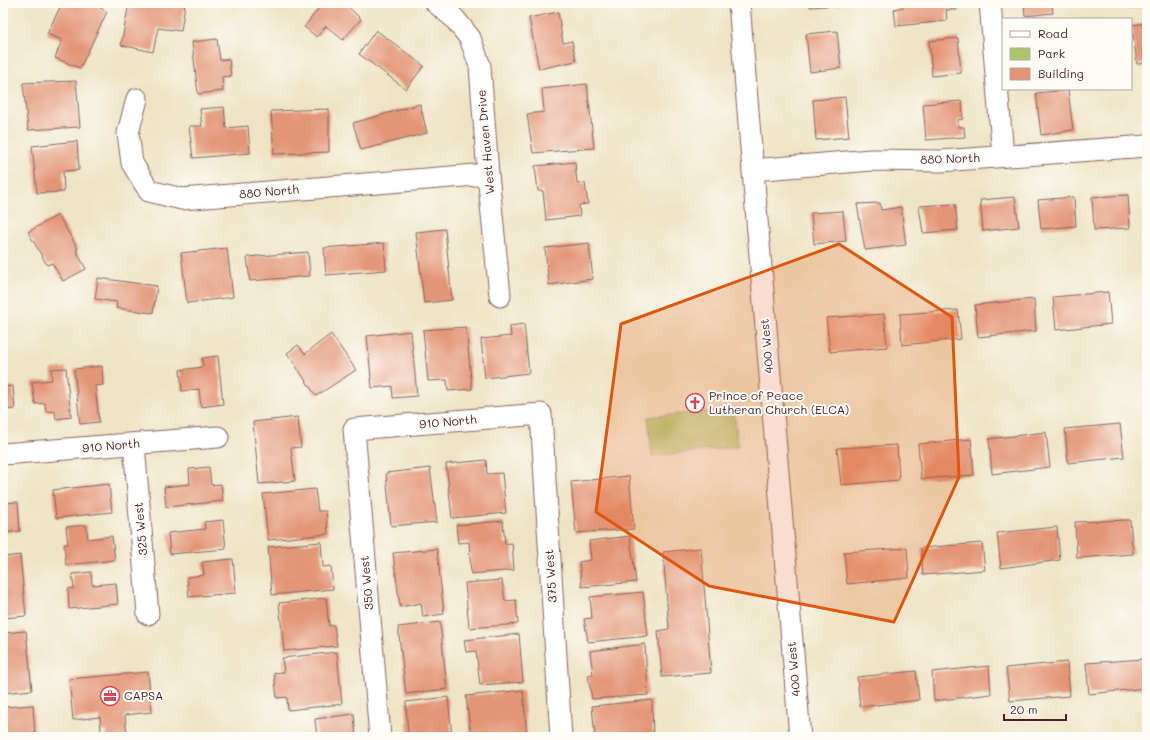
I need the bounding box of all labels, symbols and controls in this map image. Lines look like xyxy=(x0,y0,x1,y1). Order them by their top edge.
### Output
legend xyxy=(1002,18,1132,90)
text: Road xyxy=(1038,25,1068,41)
text: Park xyxy=(1038,45,1065,61)
text: Building xyxy=(1038,65,1084,81)
street label: West Haven Drive xyxy=(472,89,498,195)
street label: 880 North xyxy=(920,149,980,167)
street label: 880 North xyxy=(238,180,300,202)
street label: 400 West xyxy=(756,318,776,374)
place label: Prince of Peace Lutheran Church (ELCA) xyxy=(709,387,849,417)
church icon: Prince of Peace Lutheran Church (ELCA) xyxy=(684,392,706,414)
street label: 910 North xyxy=(418,410,478,431)
street label: 910 North xyxy=(81,434,141,455)
street label: 325 West xyxy=(130,502,150,557)
street label: 375 West xyxy=(540,549,560,603)
street label: 350 West xyxy=(356,555,376,611)
street label: 400 West xyxy=(783,641,803,697)
office icon: CAPSA xyxy=(99,685,121,707)
place label: CAPSA xyxy=(124,687,163,703)
scale bar xyxy=(1004,696,1066,722)
text: 20 m xyxy=(1010,701,1038,717)

